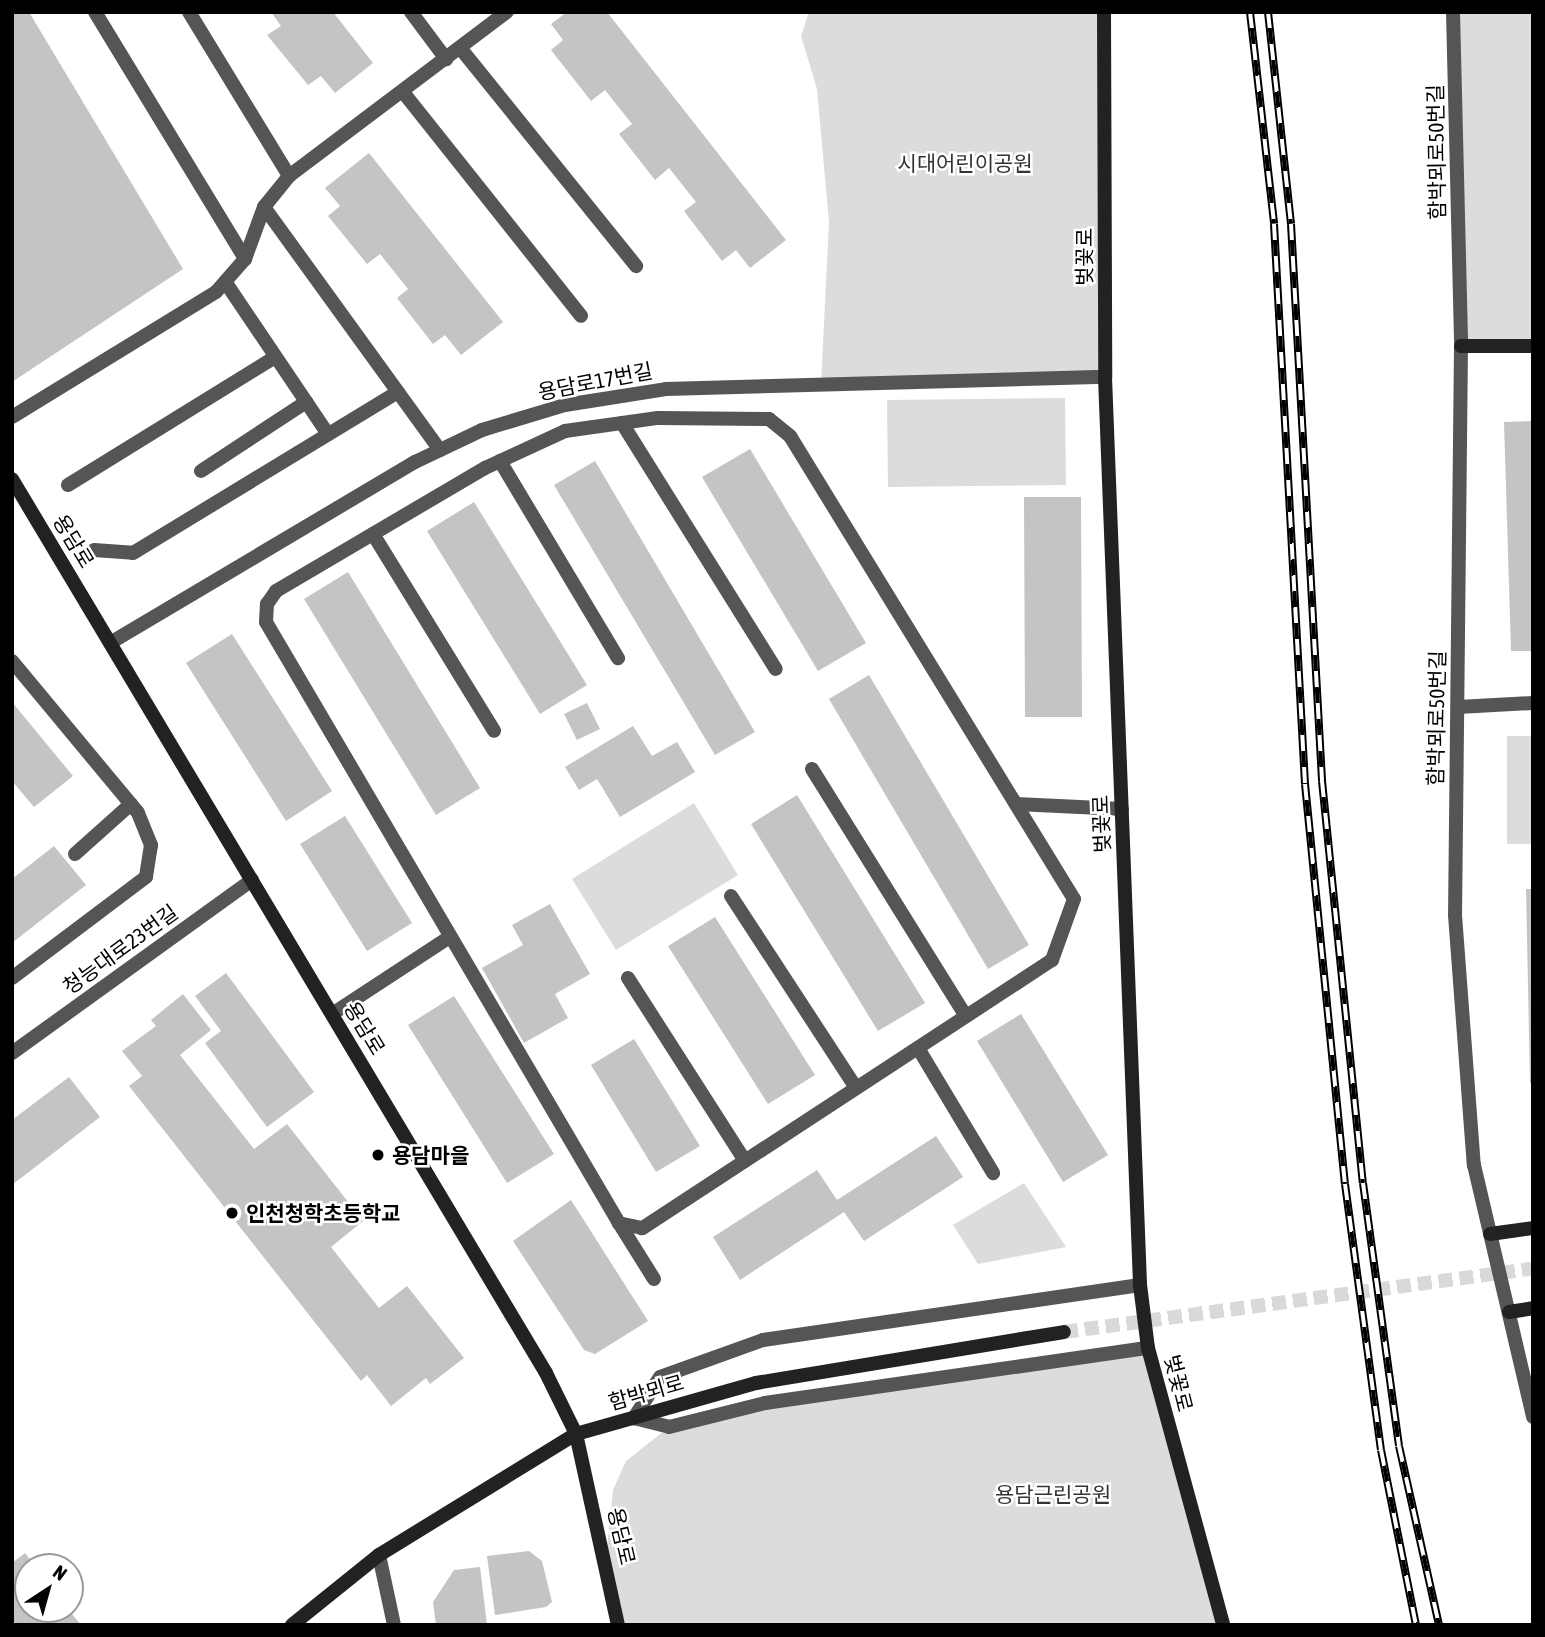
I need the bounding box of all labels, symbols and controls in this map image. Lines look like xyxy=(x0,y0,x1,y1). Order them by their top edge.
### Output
street label: 함박뫼로50번길 xyxy=(1422,84,1450,220)
park label: 시대어린이공원 xyxy=(897,150,1033,176)
street label: 벚꽃로 xyxy=(1071,228,1097,286)
street label: 용담로17번길 xyxy=(535,358,655,404)
street label: 용담로 xyxy=(48,510,100,572)
street label: 함박뫼로50번길 xyxy=(1422,650,1450,786)
street label: 벚꽃로 xyxy=(1087,795,1115,853)
street label: 청능대로23번길 xyxy=(58,899,182,999)
street label: 용담로 xyxy=(339,997,391,1059)
place label: 용담마을 xyxy=(392,1142,469,1168)
marker: 용담마을 xyxy=(370,1147,386,1163)
place label: 인천청학초등학교 xyxy=(246,1200,401,1226)
marker: 인천청학초등학교 xyxy=(224,1205,240,1221)
street label: 벚꽃로 xyxy=(1160,1352,1198,1414)
street label: 함박뫼로 xyxy=(605,1369,687,1415)
park label: 용담근린공원 xyxy=(995,1481,1111,1507)
street label: 용담로 xyxy=(603,1505,641,1567)
north arrow xyxy=(14,1553,84,1623)
text: N xyxy=(49,1560,71,1585)

